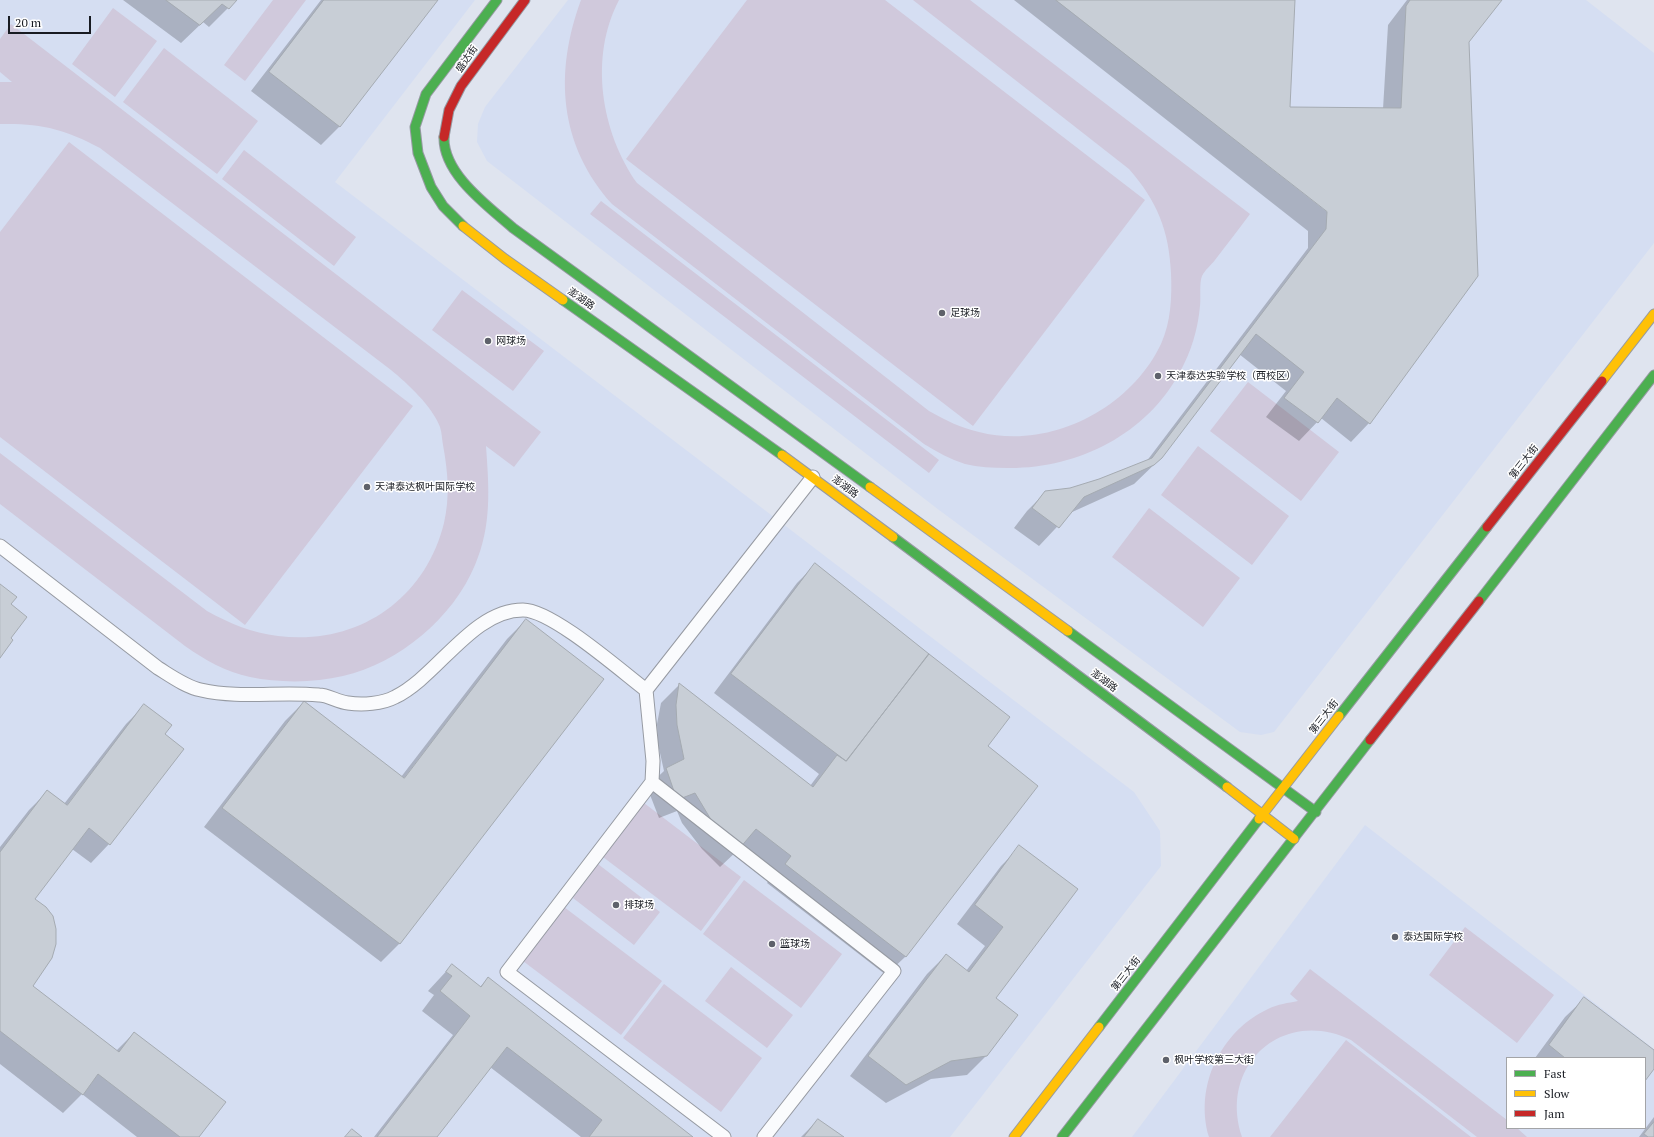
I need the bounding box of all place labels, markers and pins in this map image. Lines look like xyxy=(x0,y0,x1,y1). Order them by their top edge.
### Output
place label: 足球场 xyxy=(950,307,980,319)
marker: 足球场 xyxy=(937,308,947,318)
place label: 网球场 xyxy=(496,335,526,347)
marker: 网球场 xyxy=(483,336,493,346)
place label: 天津泰达实验学校（西校区） xyxy=(1166,370,1296,382)
marker: 天津泰达实验学校（西校区） xyxy=(1153,371,1163,381)
place label: 天津泰达枫叶国际学校 xyxy=(375,481,475,493)
marker: 天津泰达枫叶国际学校 xyxy=(362,482,372,492)
place label: 排球场 xyxy=(624,899,654,911)
marker: 排球场 xyxy=(611,900,621,910)
place label: 泰达国际学校 xyxy=(1403,931,1463,943)
marker: 泰达国际学校 xyxy=(1390,932,1400,942)
place label: 篮球场 xyxy=(780,938,810,950)
marker: 篮球场 xyxy=(767,939,777,949)
place label: 枫叶学校第三大街 xyxy=(1174,1054,1254,1066)
marker: 枫叶学校第三大街 xyxy=(1161,1055,1171,1065)

